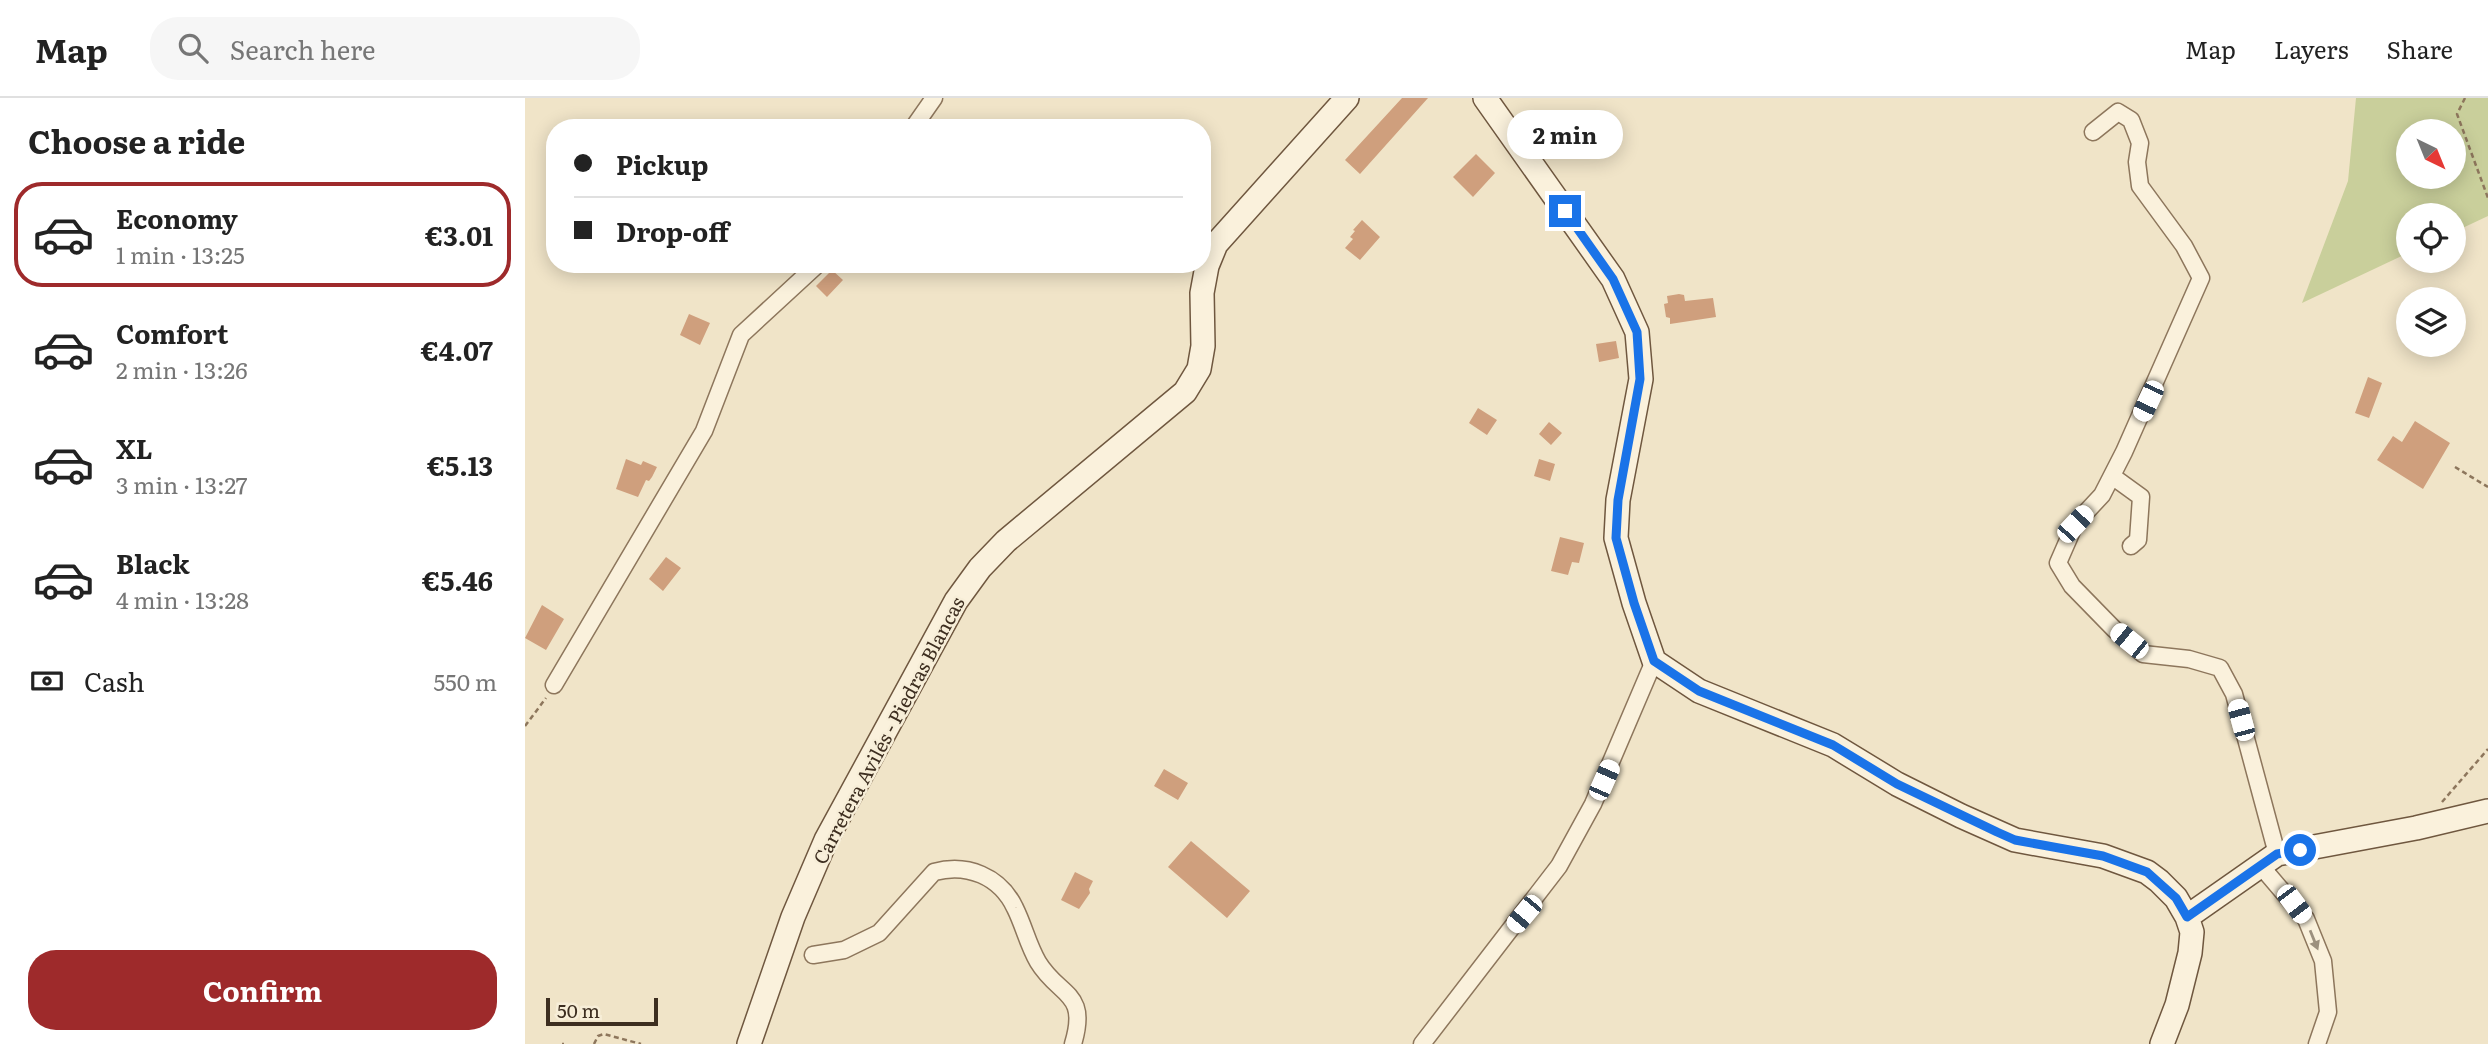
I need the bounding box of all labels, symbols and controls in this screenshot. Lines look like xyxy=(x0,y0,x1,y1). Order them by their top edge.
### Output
search box xyxy=(150,17,640,80)
text: Map xyxy=(35,24,108,73)
icon: search xyxy=(174,29,212,67)
text: Search here xyxy=(230,29,376,68)
text: Map xyxy=(2185,31,2236,66)
text: Layers xyxy=(2274,31,2348,66)
text: Share xyxy=(2386,31,2453,66)
callout: 2 min xyxy=(1507,109,1623,158)
text: Choose a ride xyxy=(28,116,245,164)
text: 2 min xyxy=(1533,117,1597,151)
north arrow xyxy=(2396,119,2466,189)
map controls xyxy=(2396,119,2466,357)
text: Pickup xyxy=(616,144,708,183)
route end xyxy=(1549,195,1581,227)
text: Economy xyxy=(116,198,238,237)
icon: car xyxy=(32,203,95,266)
button: locate xyxy=(2396,203,2466,273)
text: Drop-off xyxy=(616,211,729,250)
text: €3.01 xyxy=(425,215,493,254)
text: 1 min · 13:25 xyxy=(116,237,245,271)
button: layers xyxy=(2396,287,2466,357)
text: Comfort xyxy=(116,313,228,352)
icon: car xyxy=(32,318,95,381)
text: €4.07 xyxy=(421,330,493,369)
text: 2 min · 13:26 xyxy=(116,352,248,386)
car xyxy=(2130,378,2167,424)
text: XL xyxy=(116,428,153,467)
icon: car xyxy=(32,433,95,496)
text: €5.13 xyxy=(427,445,493,484)
text: 3 min · 13:27 xyxy=(116,467,247,501)
car xyxy=(2053,501,2098,547)
text: Black xyxy=(116,543,190,582)
icon: car xyxy=(32,548,95,611)
text: €5.46 xyxy=(422,560,493,599)
text: 4 min · 13:28 xyxy=(116,582,249,616)
street label: Carretera Avilés - Piedras Blancas xyxy=(805,591,971,869)
car xyxy=(2107,620,2152,662)
text: Cash xyxy=(84,661,145,700)
icon: cash xyxy=(28,662,66,700)
text: 550 m xyxy=(433,664,497,698)
car xyxy=(2226,697,2257,743)
car xyxy=(1586,757,1623,803)
route start xyxy=(2284,834,2316,866)
car xyxy=(2273,881,2316,927)
car xyxy=(1503,891,1546,937)
one-way arrow xyxy=(2309,929,2320,950)
button: Confirm xyxy=(28,950,497,1030)
scale bar xyxy=(546,995,658,1027)
text: 50 m xyxy=(557,996,600,1024)

